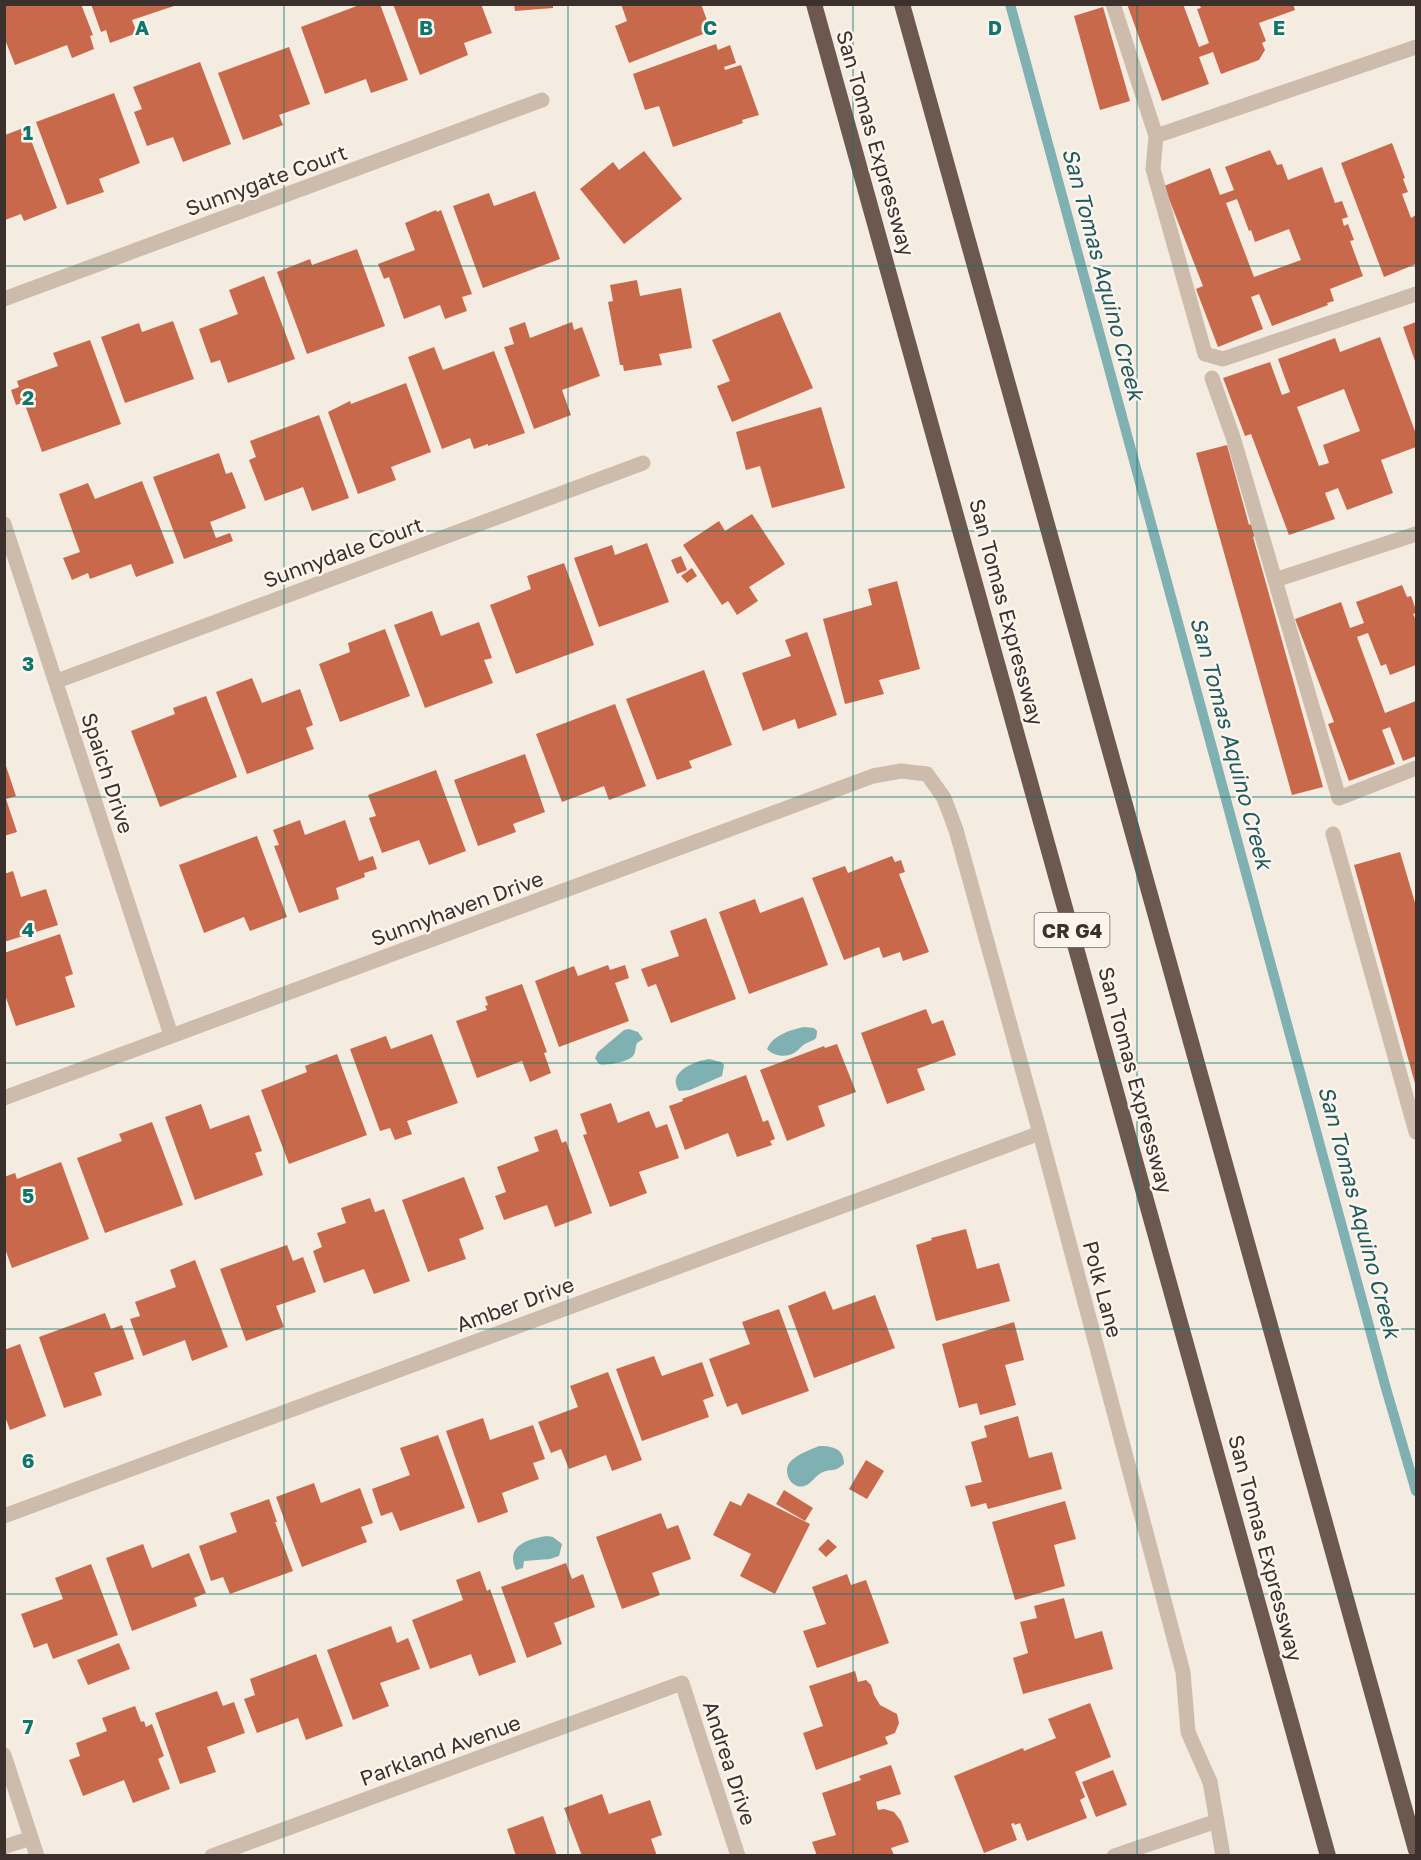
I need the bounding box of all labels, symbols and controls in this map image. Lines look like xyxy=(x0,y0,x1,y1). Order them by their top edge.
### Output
text: A xyxy=(135,15,149,39)
text: B xyxy=(419,15,433,39)
text: C xyxy=(703,15,717,39)
text: D xyxy=(988,15,1002,39)
text: E xyxy=(1273,15,1285,39)
street label: San Tomas Expressway xyxy=(831,27,921,259)
text: 1 xyxy=(23,120,33,144)
street label: Sunnygate Court xyxy=(182,139,350,221)
water label: San Tomas Aquino Creek xyxy=(1057,145,1151,406)
text: 2 xyxy=(22,385,34,409)
street label: San Tomas Expressway xyxy=(964,496,1050,728)
street label: Sunnydale Court xyxy=(260,511,426,593)
water label: San Tomas Aquino Creek xyxy=(1185,614,1279,875)
text: 3 xyxy=(22,651,34,675)
street label: Spaich Drive xyxy=(76,709,140,837)
street label: Sunnyhaven Drive xyxy=(367,865,547,951)
road number: CR G4 xyxy=(1034,913,1110,947)
text: 4 xyxy=(22,917,34,941)
street label: San Tomas Expressway xyxy=(1093,964,1179,1196)
water label: San Tomas Aquino Creek xyxy=(1313,1083,1407,1344)
text: 5 xyxy=(22,1183,34,1207)
street label: Polk Lane xyxy=(1078,1238,1128,1340)
street label: Amber Drive xyxy=(453,1271,577,1337)
street label: San Tomas Expressway xyxy=(1223,1432,1309,1664)
text: 6 xyxy=(22,1448,34,1472)
street label: Andrea Drive xyxy=(698,1698,762,1828)
street label: Parkland Avenue xyxy=(356,1709,524,1791)
text: 7 xyxy=(23,1714,34,1738)

